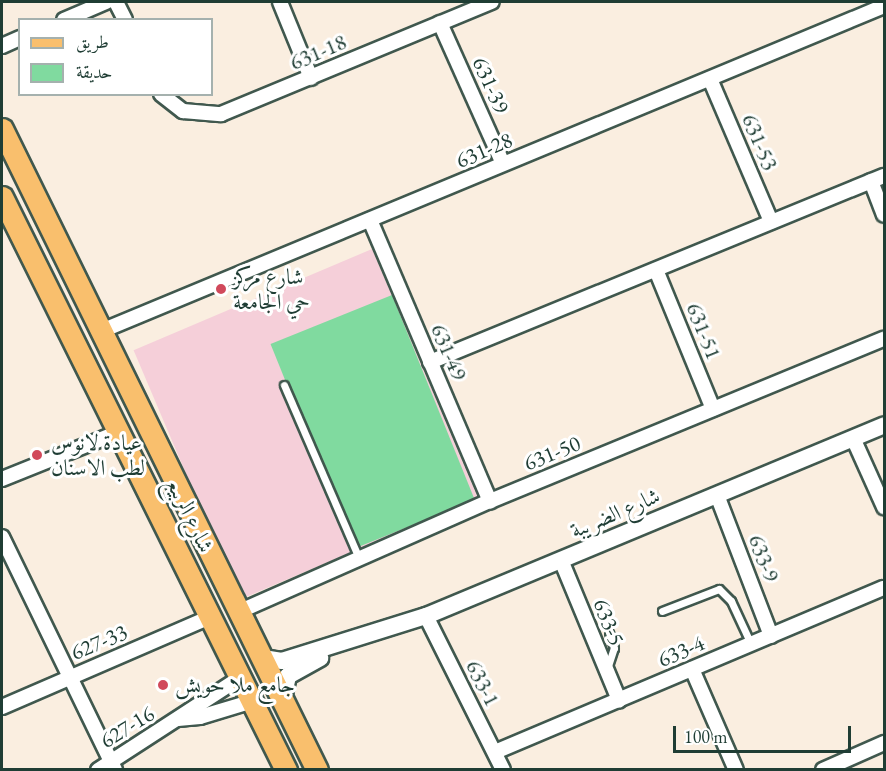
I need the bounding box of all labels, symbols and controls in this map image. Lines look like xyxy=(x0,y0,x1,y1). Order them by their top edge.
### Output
legend xyxy=(18,18,213,96)
street label: 631-18 xyxy=(286,28,350,76)
text: طريق xyxy=(76,30,109,53)
street label: 631-39 xyxy=(467,53,515,117)
text: حديقة xyxy=(76,60,112,83)
street label: 631-53 xyxy=(736,110,784,174)
street label: 631-28 xyxy=(452,126,516,174)
place label: شارع مركز حي الجامعة xyxy=(233,263,310,314)
marker: شارع مركز حي الجامعة xyxy=(214,282,228,296)
street label: 631-51 xyxy=(681,299,727,363)
street label: 631-49 xyxy=(425,320,473,384)
place label: عيادة لانوس لطب الاسنان xyxy=(51,429,145,481)
street label: 631-50 xyxy=(520,430,584,476)
marker: عيادة لانوس لطب الاسنان xyxy=(28,446,46,464)
street label: شارع الربيع xyxy=(161,473,219,557)
street label: شارع الضريبة xyxy=(566,482,664,544)
street label: 633-9 xyxy=(743,531,785,585)
street label: 633-5 xyxy=(588,595,630,649)
street label: 627-33 xyxy=(67,618,131,666)
street label: 633-4 xyxy=(654,629,708,673)
street label: 633-1 xyxy=(460,656,506,710)
place label: جامع ملا حويش xyxy=(175,672,295,698)
marker: جامع ملا حويش xyxy=(156,678,170,692)
street label: 627-16 xyxy=(95,700,159,754)
scale bar xyxy=(676,714,854,752)
text: 100 m xyxy=(684,725,728,748)

